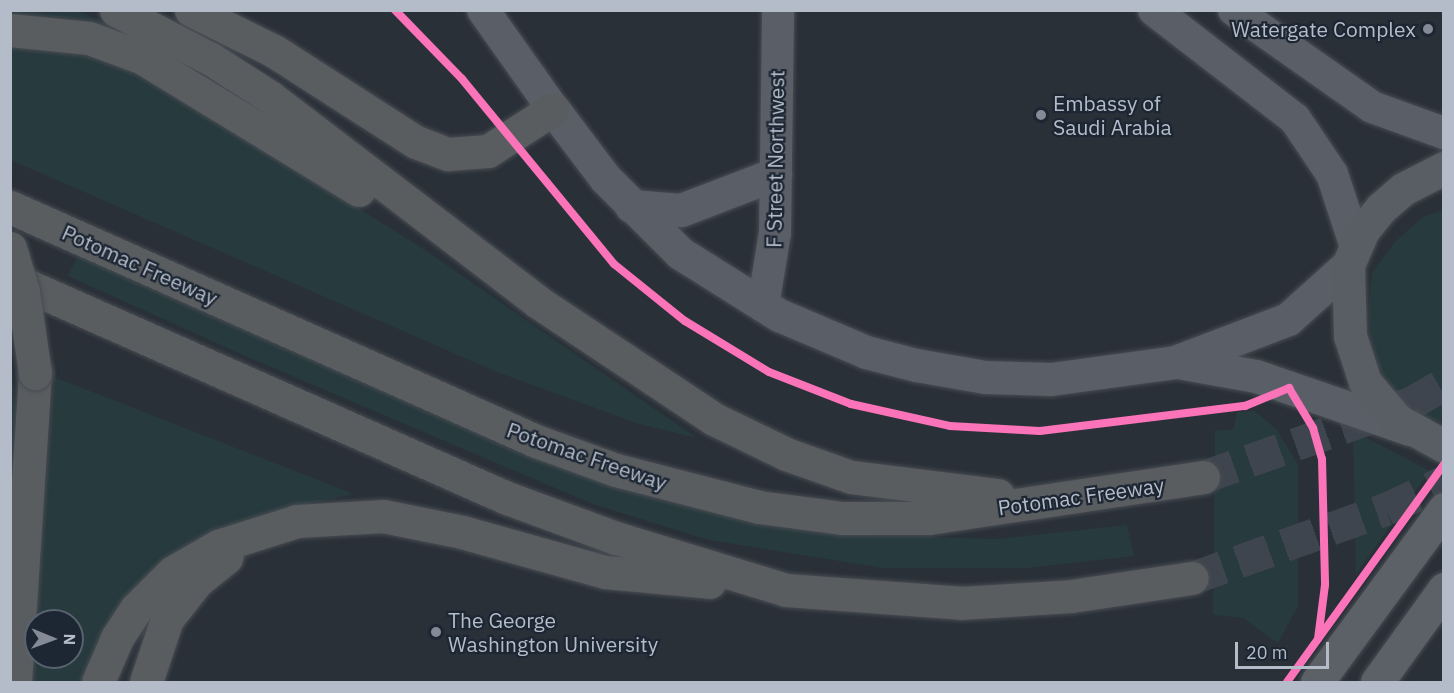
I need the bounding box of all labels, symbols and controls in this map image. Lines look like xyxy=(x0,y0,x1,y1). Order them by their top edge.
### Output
place label: Watergate Complex xyxy=(1231,16,1416,42)
marker: Watergate Complex xyxy=(1421,22,1435,36)
street label: F Street Northwest xyxy=(761,70,789,248)
place label: Embassy of Saudi Arabia xyxy=(1053,90,1172,140)
marker: Embassy of Saudi Arabia xyxy=(1034,108,1048,122)
street label: Potomac Freeway xyxy=(58,219,222,311)
street label: Potomac Freeway xyxy=(504,417,670,495)
street label: Potomac Freeway xyxy=(996,472,1166,520)
place label: The George Washington University xyxy=(448,607,658,657)
north arrow xyxy=(24,609,84,669)
marker: The George Washington University xyxy=(429,625,443,639)
scale bar xyxy=(1238,630,1332,668)
text: N xyxy=(60,633,80,645)
text: 20 m xyxy=(1246,641,1288,664)

